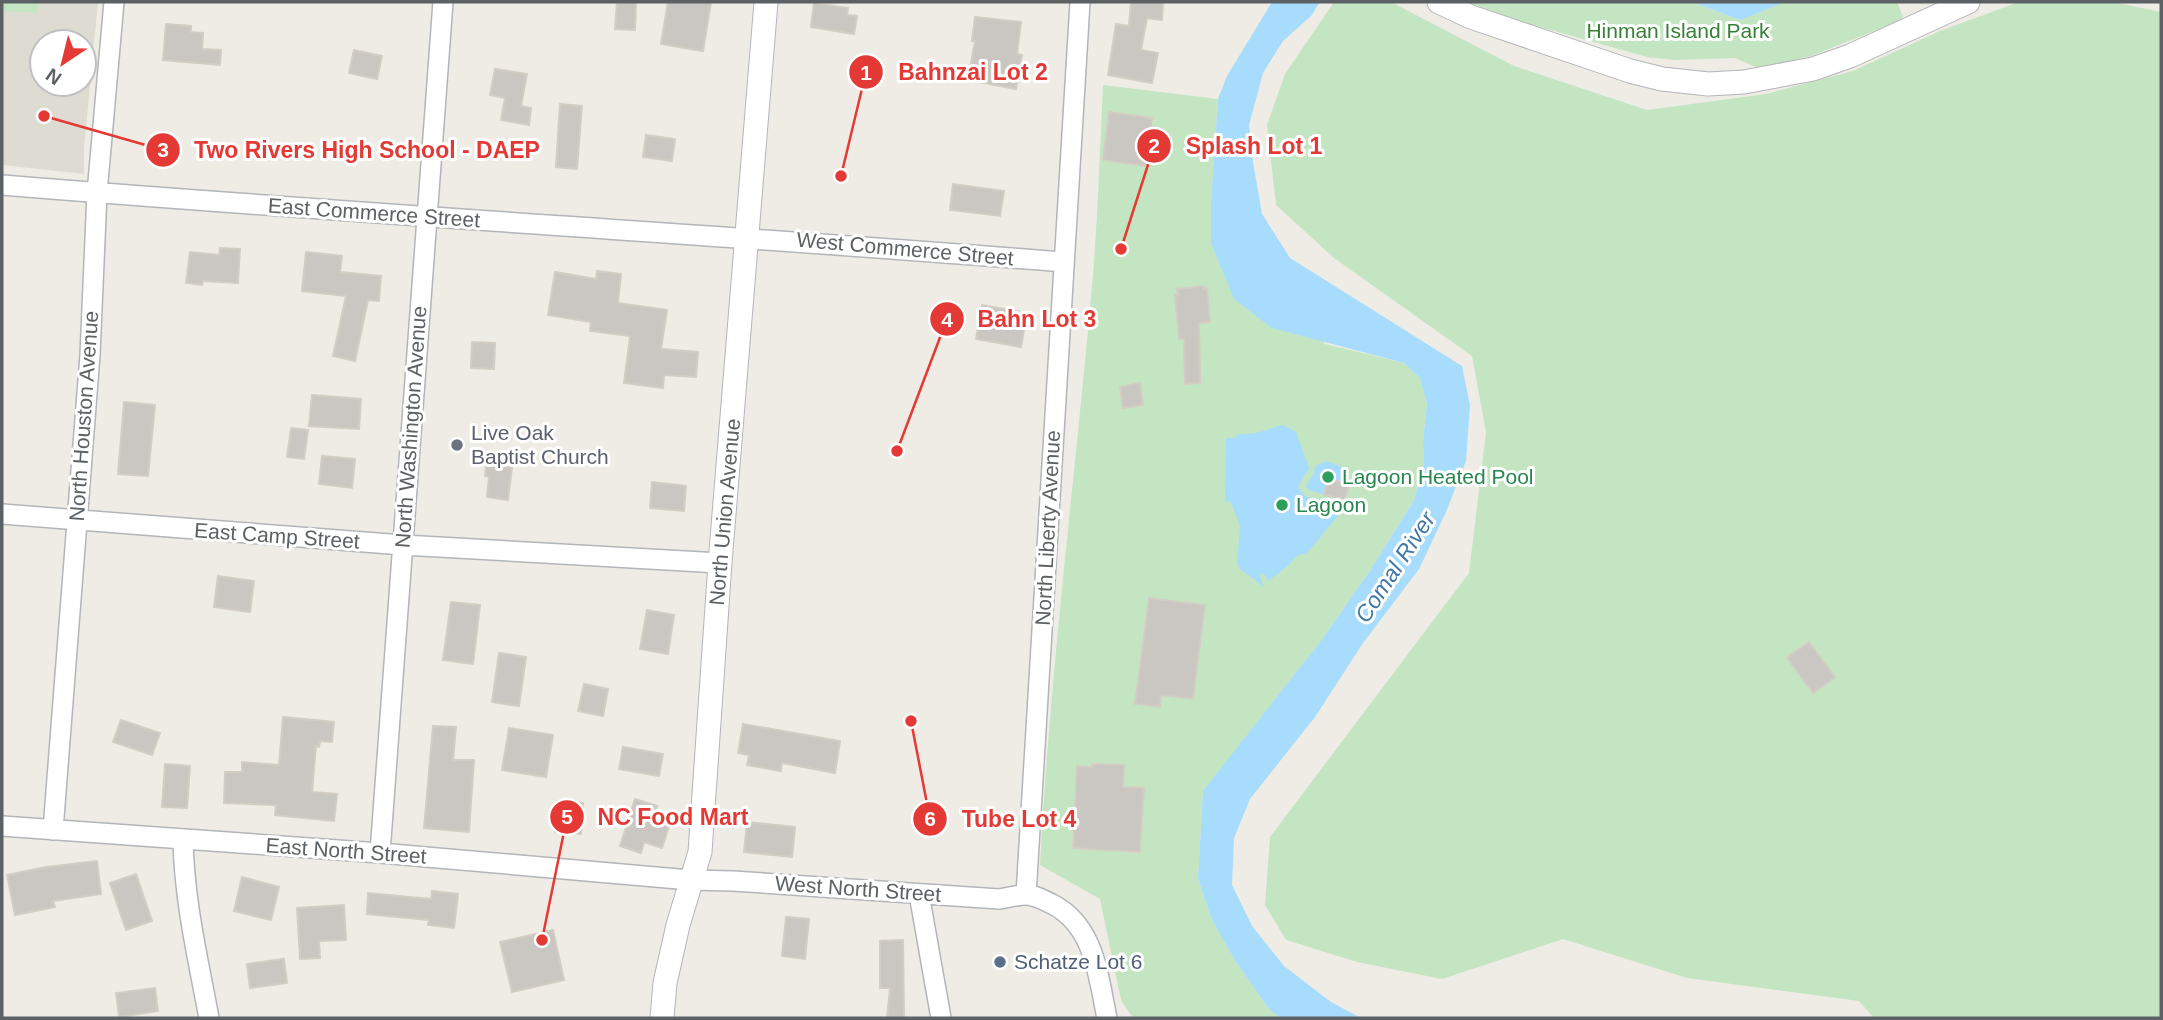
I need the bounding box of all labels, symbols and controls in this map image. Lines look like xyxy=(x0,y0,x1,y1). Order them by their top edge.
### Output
park label: Hinman Island Park xyxy=(1586,19,1770,42)
north arrow xyxy=(28,28,98,98)
callout: Bahnzai Lot 2 xyxy=(849,50,1061,94)
text: Bahnzai Lot 2 xyxy=(898,59,1048,85)
text: 1 xyxy=(860,61,872,84)
text: N xyxy=(42,64,65,89)
callout: Splash Lot 1 xyxy=(1136,124,1336,168)
callout: Two Rivers High School - DAEP xyxy=(145,128,554,172)
text: Splash Lot 1 xyxy=(1186,133,1323,159)
text: 2 xyxy=(1148,134,1160,157)
text: Two Rivers High School - DAEP xyxy=(194,137,540,163)
text: 3 xyxy=(157,138,169,161)
street label: East Commerce Street xyxy=(267,194,481,231)
street label: West Commerce Street xyxy=(796,228,1015,269)
callout: Bahn Lot 3 xyxy=(929,297,1111,341)
street label: North Washington Avenue xyxy=(391,305,430,549)
text: Bahn Lot 3 xyxy=(978,306,1096,332)
text: 4 xyxy=(941,308,953,331)
street label: North Houston Avenue xyxy=(65,310,102,522)
street label: North Union Avenue xyxy=(705,418,744,606)
place label: Live Oak Baptist Church xyxy=(471,421,609,468)
street label: North Liberty Avenue xyxy=(1031,430,1064,626)
marker: Live Oak Baptist Church xyxy=(449,437,465,453)
place label: Lagoon Heated Pool xyxy=(1342,465,1534,488)
marker: Lagoon Heated Pool xyxy=(1320,469,1336,485)
place label: Lagoon xyxy=(1296,493,1366,516)
marker: Lagoon xyxy=(1274,497,1290,513)
water label: Comal River xyxy=(1350,506,1441,627)
street label: East Camp Street xyxy=(194,518,361,553)
callout: NC Food Mart xyxy=(549,795,763,839)
callout: Tube Lot 4 xyxy=(913,797,1090,841)
text: NC Food Mart xyxy=(598,804,749,830)
text: 5 xyxy=(561,805,573,828)
text: Tube Lot 4 xyxy=(962,806,1076,832)
text: 6 xyxy=(924,807,936,830)
street label: East North Street xyxy=(265,833,427,868)
street label: West North Street xyxy=(774,871,942,906)
place label: Schatze Lot 6 xyxy=(1014,950,1142,973)
marker: Schatze Lot 6 xyxy=(992,954,1008,970)

